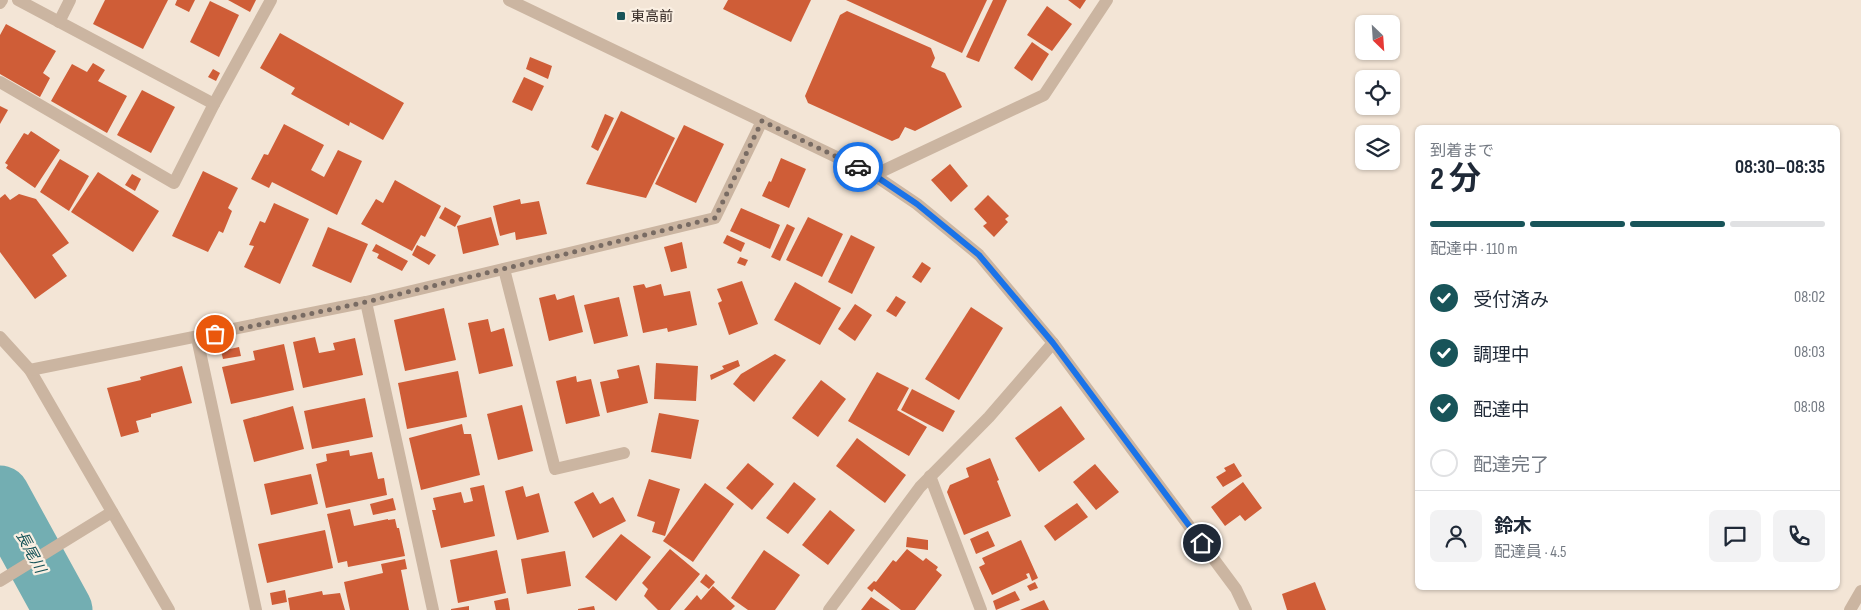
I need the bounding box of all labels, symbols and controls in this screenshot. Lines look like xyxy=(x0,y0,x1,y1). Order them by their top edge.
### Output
place label: 東高前 xyxy=(631,8,673,25)
marker: 東高前 xyxy=(615,10,627,22)
north arrow xyxy=(1355,15,1400,60)
map controls xyxy=(1355,15,1400,170)
button: locate xyxy=(1355,70,1400,115)
button: layers xyxy=(1355,125,1400,170)
courier xyxy=(833,142,883,192)
text: 到着まで xyxy=(1430,142,1494,161)
icon: car xyxy=(844,153,872,181)
text: 08:30–08:35 xyxy=(1735,156,1825,179)
text: 2 分 xyxy=(1430,160,1481,199)
text: 配達中 · 110 m xyxy=(1430,240,1517,259)
icon: check xyxy=(1430,284,1458,312)
text: 08:02 xyxy=(1794,288,1825,307)
text: 受付済み xyxy=(1473,289,1549,312)
pin xyxy=(194,313,236,355)
icon: bag xyxy=(201,320,229,348)
icon: check xyxy=(1430,339,1458,367)
text: 08:03 xyxy=(1794,343,1825,362)
text: 調理中 xyxy=(1473,344,1530,367)
icon: check xyxy=(1430,394,1458,422)
text: 08:08 xyxy=(1794,398,1825,417)
text: 配達中 xyxy=(1473,399,1530,422)
text: 配達完了 xyxy=(1473,454,1549,477)
button: person xyxy=(1430,510,1482,562)
button: chat xyxy=(1709,510,1761,562)
button: phone xyxy=(1773,510,1825,562)
text: 鈴木 xyxy=(1494,515,1532,538)
pin xyxy=(1181,522,1223,564)
water label: 長尾川 xyxy=(12,528,50,578)
icon: home xyxy=(1188,529,1216,557)
text: 配達員 · 4.5 xyxy=(1494,543,1566,562)

